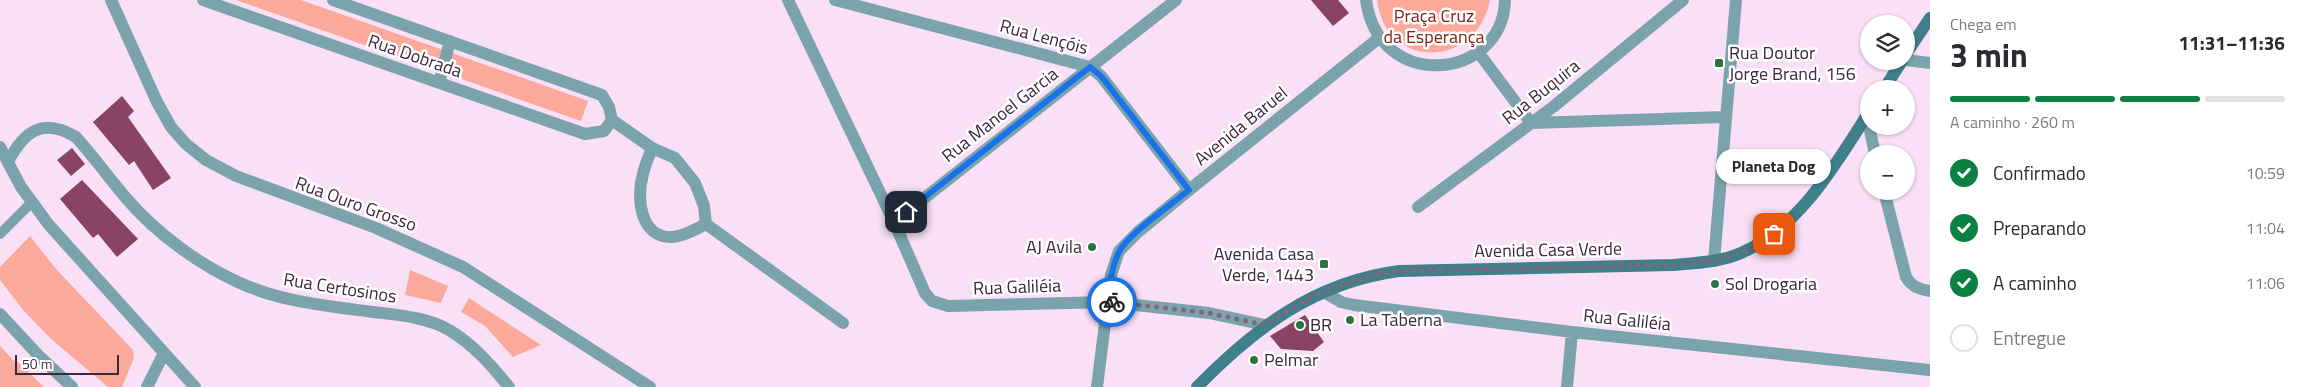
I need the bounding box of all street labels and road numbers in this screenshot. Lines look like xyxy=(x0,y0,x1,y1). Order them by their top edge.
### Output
street label: Rua Lençóis xyxy=(997,12,1091,61)
street label: Rua Dobrada xyxy=(364,27,466,84)
street label: Rua Buquira xyxy=(1496,53,1585,131)
street label: Rua Manoel Garcia xyxy=(936,61,1064,169)
street label: Avenida Baruel xyxy=(1188,79,1293,172)
street label: Rua Ouro Grosso xyxy=(292,169,421,238)
street label: Avenida Casa Verde xyxy=(1474,235,1622,264)
street label: Rua Certosinos xyxy=(282,265,399,310)
street label: Rua Galiléia xyxy=(973,271,1061,302)
street label: Rua Galiléia xyxy=(1582,301,1672,338)

